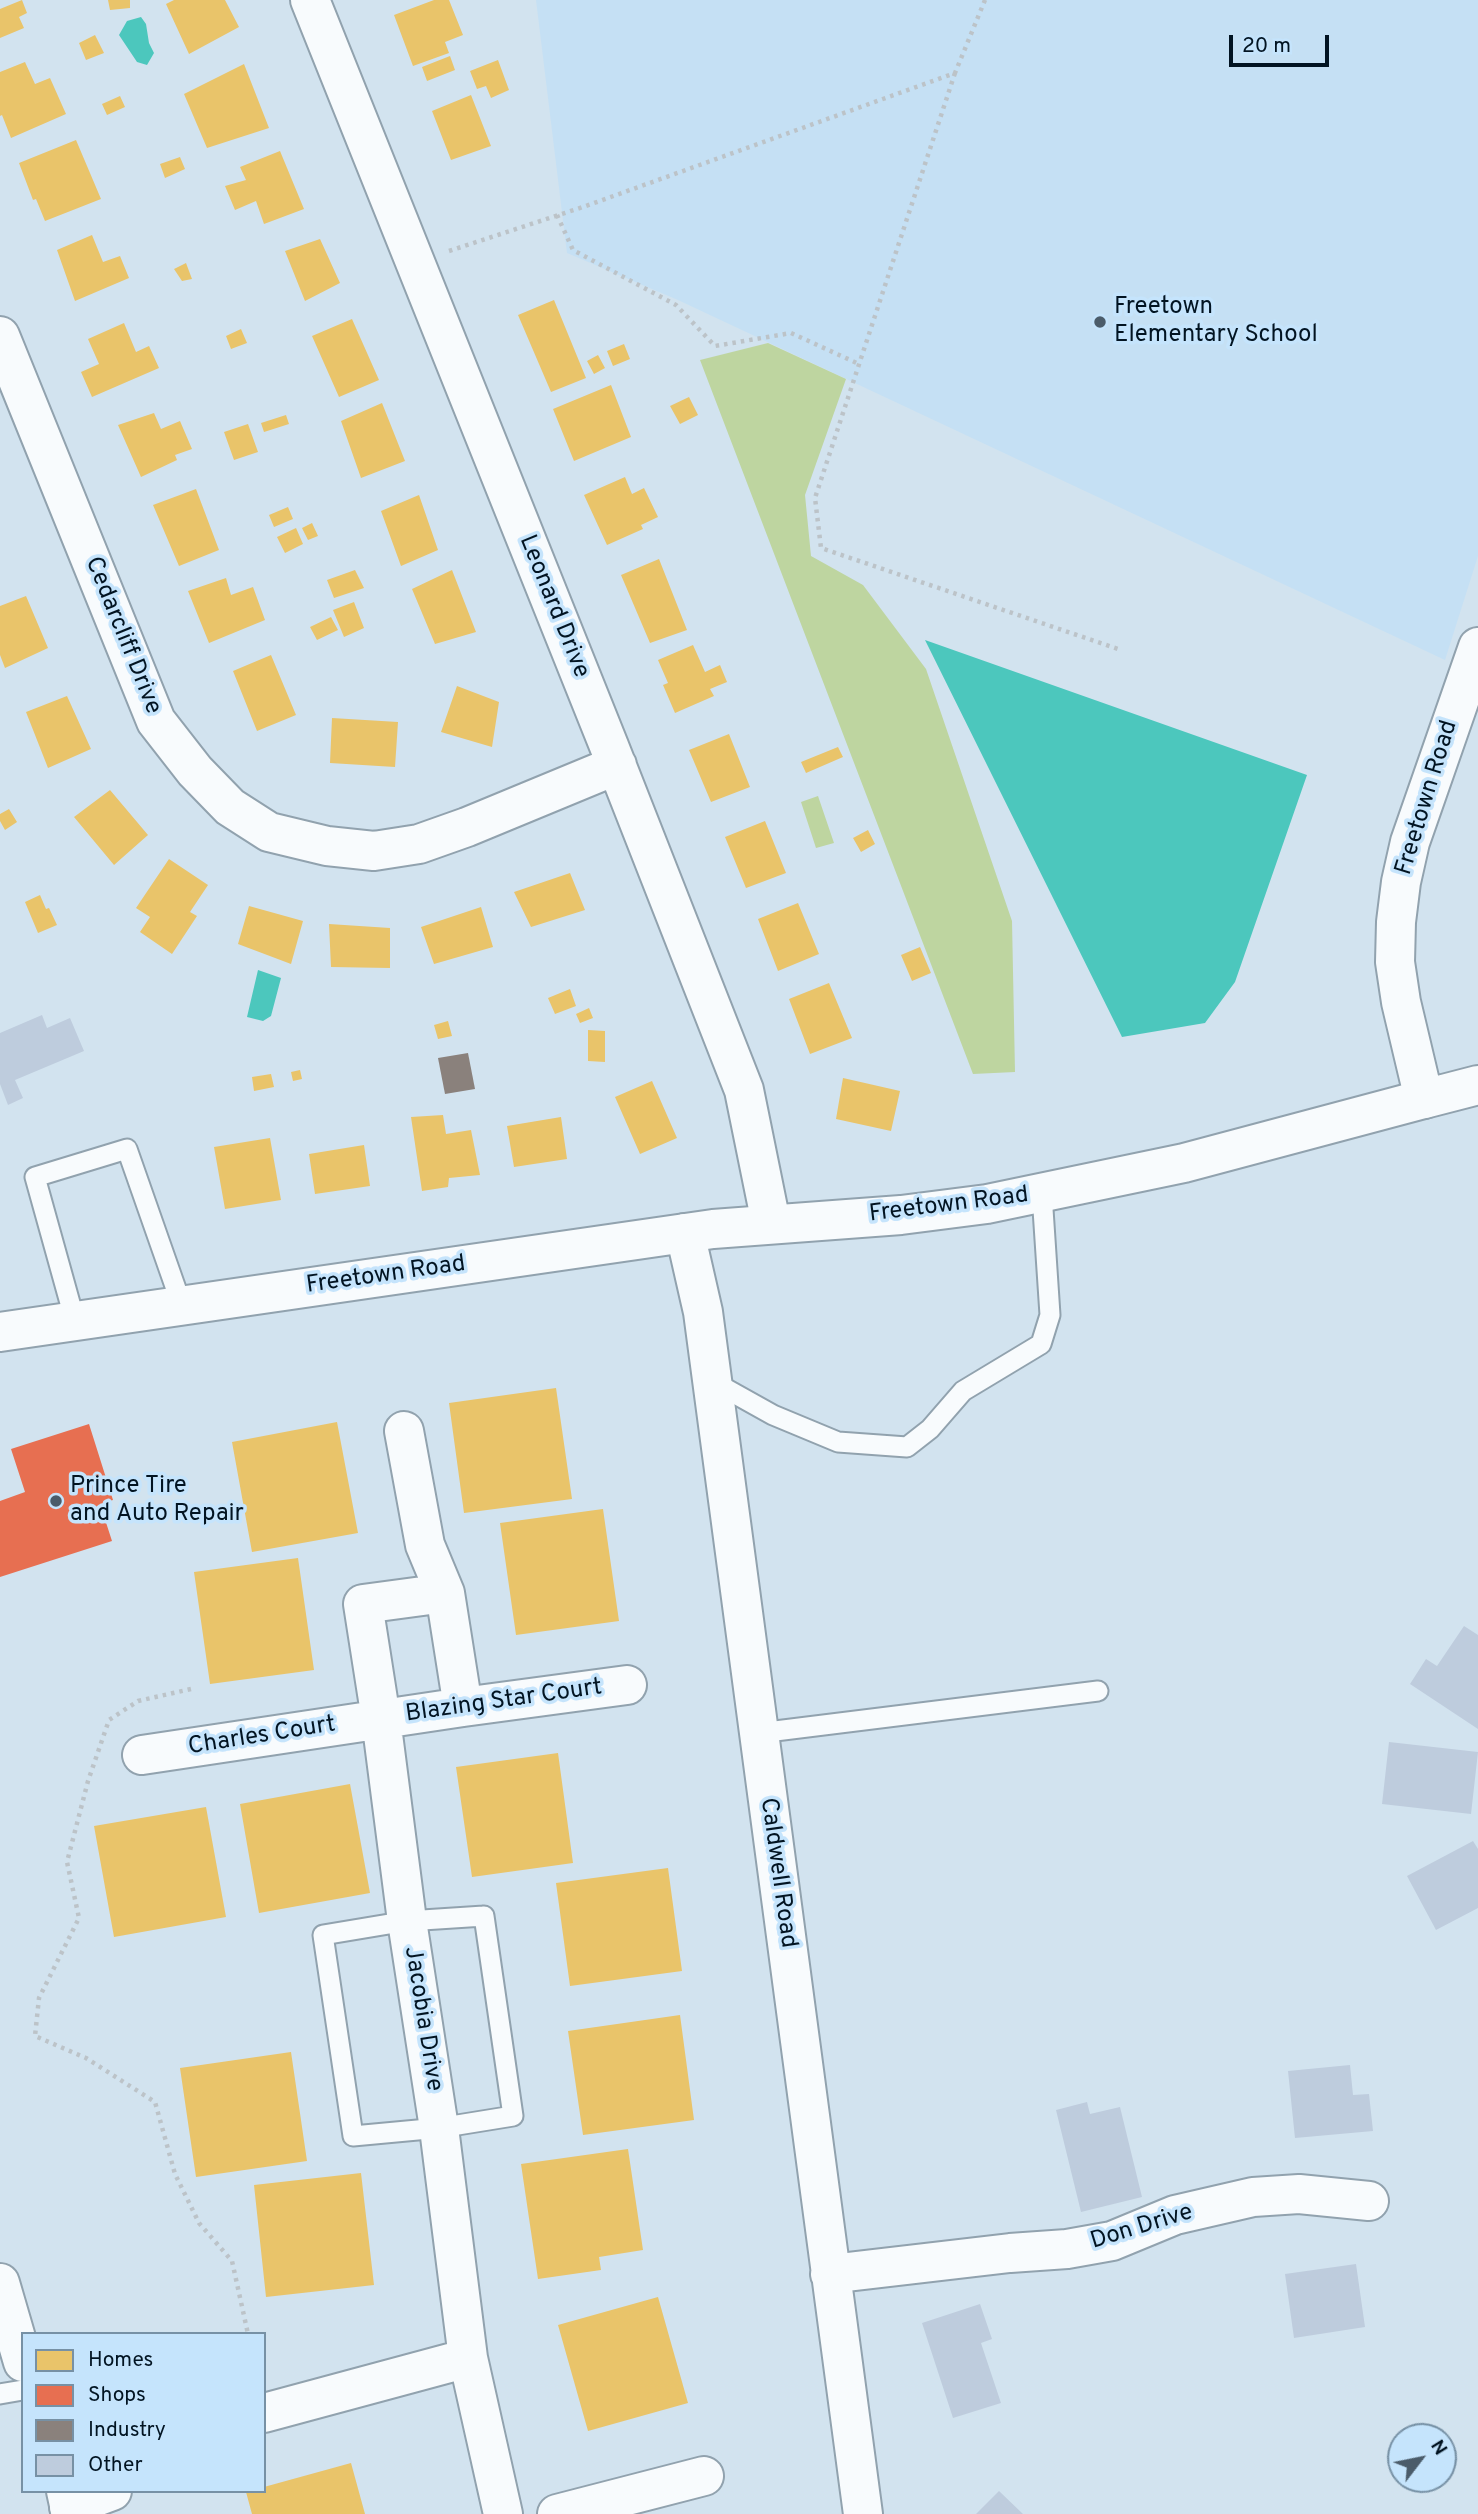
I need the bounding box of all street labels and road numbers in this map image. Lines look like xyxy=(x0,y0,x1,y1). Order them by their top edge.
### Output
street label: Leonard Drive xyxy=(511,531,595,683)
street label: Cedarcliff Drive xyxy=(77,553,167,719)
street label: Freetown Road xyxy=(1391,717,1465,879)
street label: Freetown Road xyxy=(868,1182,1030,1230)
street label: Freetown Road xyxy=(305,1251,467,1301)
street label: Blazing Star Court xyxy=(404,1674,604,1730)
street label: Charles Court xyxy=(186,1711,338,1763)
street label: Caldwell Road xyxy=(752,1796,802,1950)
street label: Jacobia Drive xyxy=(396,1944,448,2094)
street label: Don Drive xyxy=(1087,2199,1197,2257)

